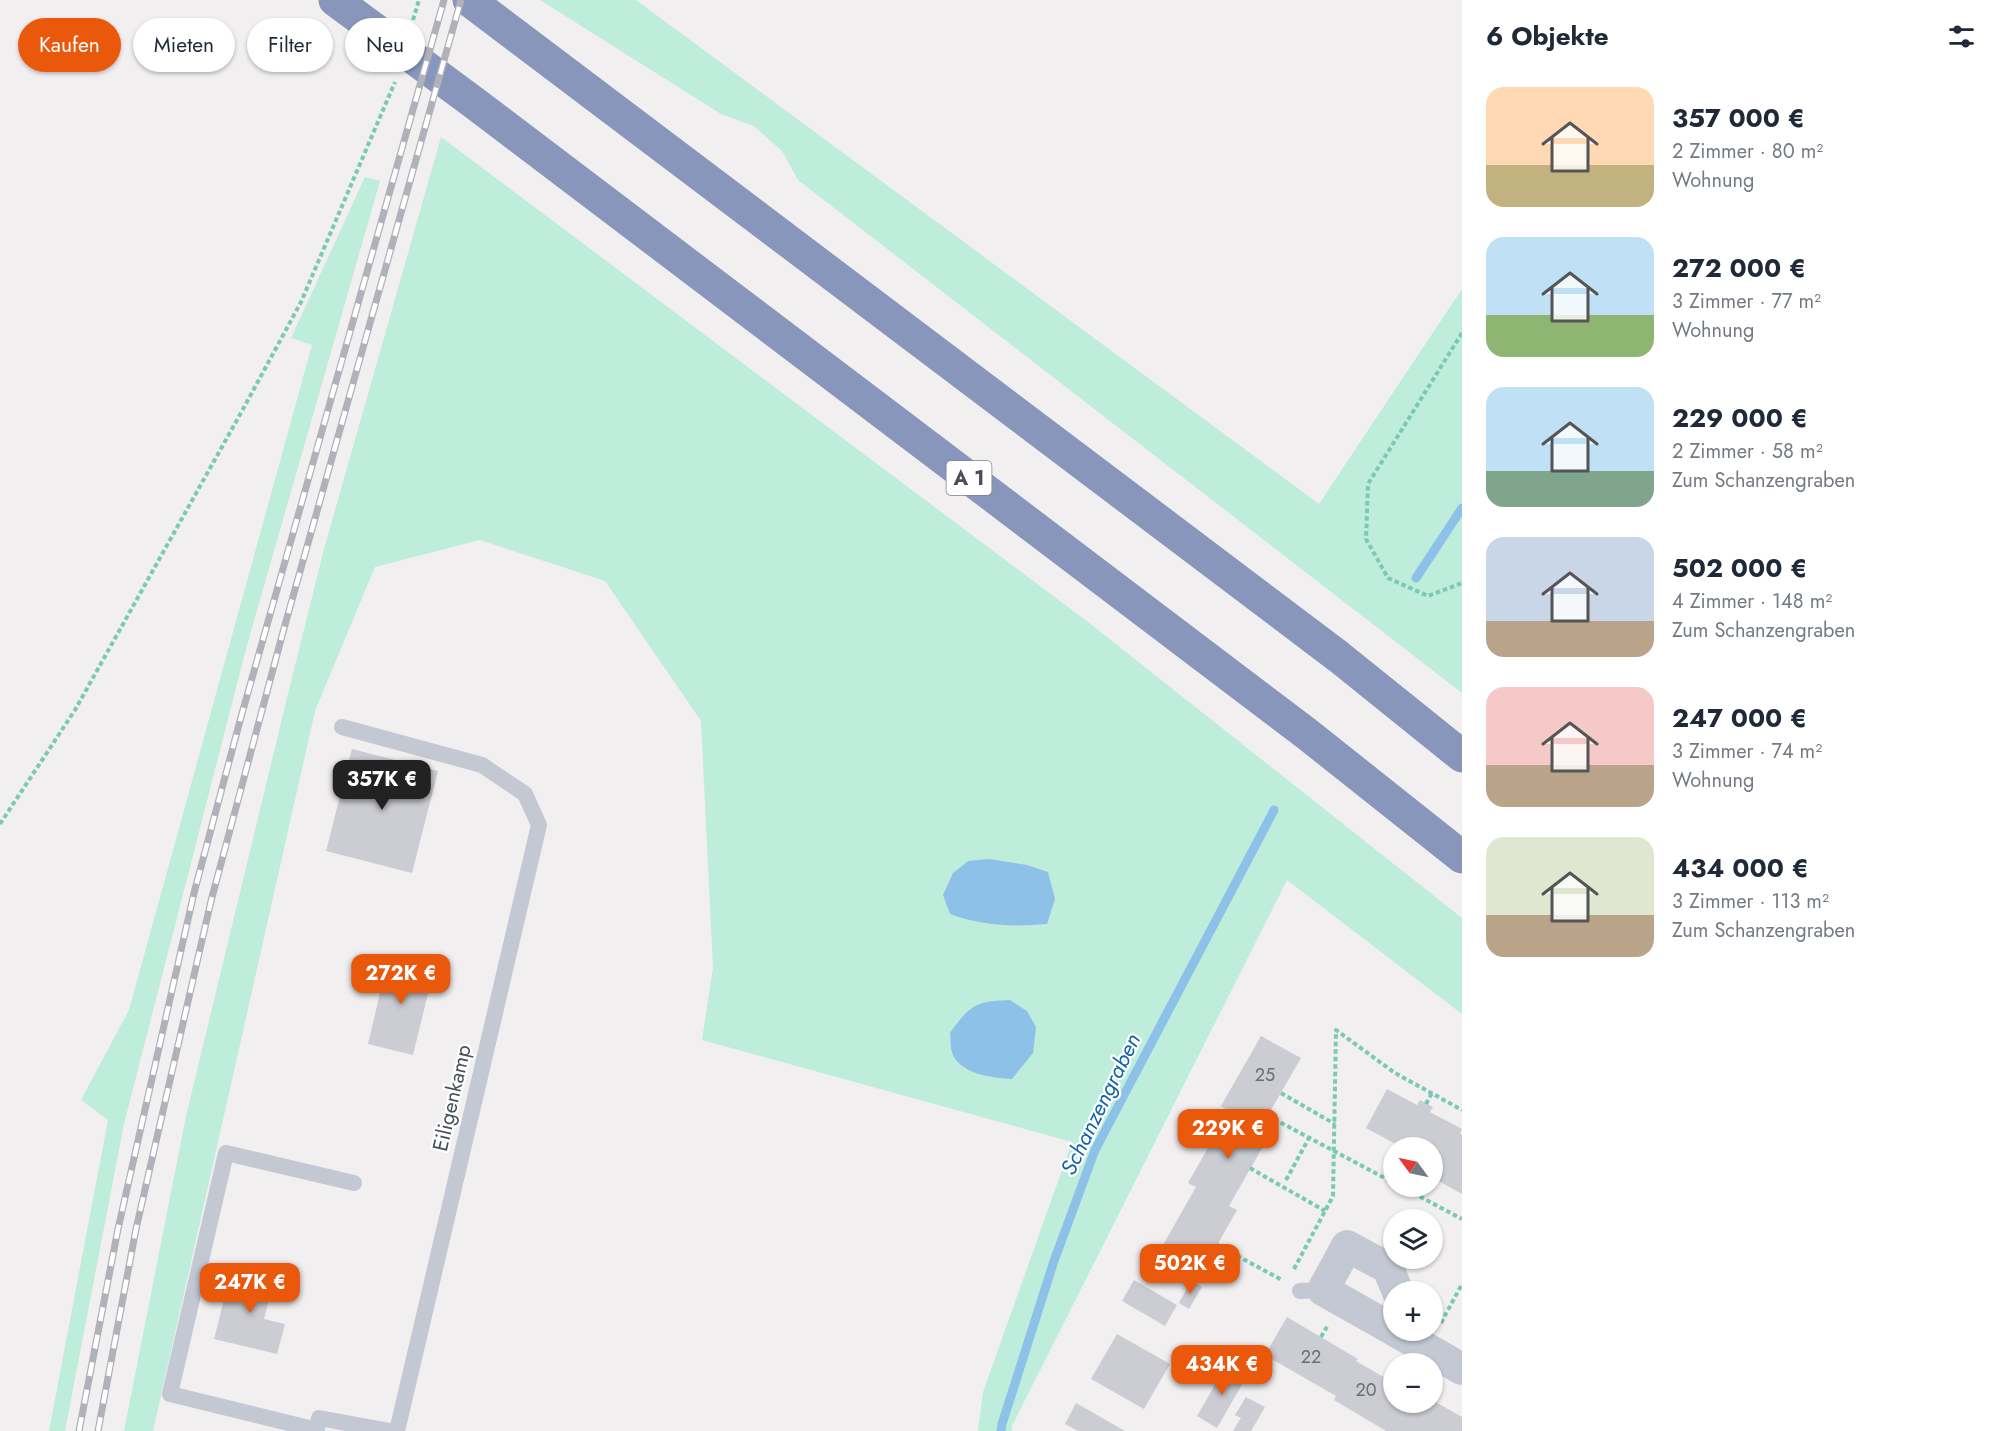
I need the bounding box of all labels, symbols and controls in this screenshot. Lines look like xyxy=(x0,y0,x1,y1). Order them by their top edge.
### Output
text: 6 Objekte xyxy=(1486,17,1609,55)
chip: Kaufen xyxy=(18,18,121,72)
chip: Mieten xyxy=(133,18,235,72)
chip: Filter xyxy=(247,18,333,72)
chip: Neu xyxy=(345,18,425,72)
icon: filters xyxy=(1945,20,1978,53)
text: 357 000 € xyxy=(1672,99,1805,137)
icon: home xyxy=(1534,111,1606,183)
text: 2 Zimmer · 80 m² xyxy=(1672,137,1823,166)
text: Wohnung xyxy=(1672,166,1755,195)
text: 272 000 € xyxy=(1672,249,1806,287)
icon: home xyxy=(1534,261,1606,333)
text: 3 Zimmer · 77 m² xyxy=(1672,287,1821,316)
text: Wohnung xyxy=(1672,316,1755,345)
text: 229 000 € xyxy=(1672,399,1808,437)
icon: home xyxy=(1534,411,1606,483)
text: 2 Zimmer · 58 m² xyxy=(1672,437,1823,466)
road number: A 1 xyxy=(946,461,992,495)
text: Zum Schanzengraben xyxy=(1672,466,1855,495)
text: 502 000 € xyxy=(1672,549,1807,587)
icon: home xyxy=(1534,561,1606,633)
text: 4 Zimmer · 148 m² xyxy=(1672,587,1832,616)
text: Zum Schanzengraben xyxy=(1672,616,1855,645)
text: 247 000 € xyxy=(1672,699,1807,737)
icon: home xyxy=(1534,711,1606,783)
text: 3 Zimmer · 74 m² xyxy=(1672,737,1822,766)
pin: 357K € xyxy=(333,760,431,811)
text: 357K € xyxy=(347,765,417,794)
text: Wohnung xyxy=(1672,766,1755,795)
text: 434 000 € xyxy=(1672,849,1809,887)
icon: home xyxy=(1534,861,1606,933)
text: 3 Zimmer · 113 m² xyxy=(1672,887,1829,916)
text: Zum Schanzengraben xyxy=(1672,916,1855,945)
pin: 272K € xyxy=(352,954,450,1005)
text: 272K € xyxy=(365,959,437,988)
water label: Schanzengraben xyxy=(1052,1028,1148,1180)
street label: Eiligenkamp xyxy=(425,1042,479,1154)
house number: 25 xyxy=(1255,1062,1275,1088)
pin: 229K € xyxy=(1179,1109,1277,1160)
text: 229K € xyxy=(1192,1114,1264,1143)
north arrow xyxy=(1383,1137,1443,1197)
map controls xyxy=(1383,1137,1443,1413)
button: layers xyxy=(1383,1209,1443,1269)
pin: 502K € xyxy=(1141,1244,1239,1295)
text: 502K € xyxy=(1154,1249,1226,1278)
pin: 247K € xyxy=(201,1263,299,1314)
text: 247K € xyxy=(214,1268,286,1297)
button: + xyxy=(1383,1281,1443,1341)
house number: 22 xyxy=(1301,1344,1321,1370)
pin: 434K € xyxy=(1173,1345,1271,1396)
text: 434K € xyxy=(1185,1350,1259,1379)
button: − xyxy=(1383,1353,1443,1413)
house number: 20 xyxy=(1355,1377,1377,1403)

